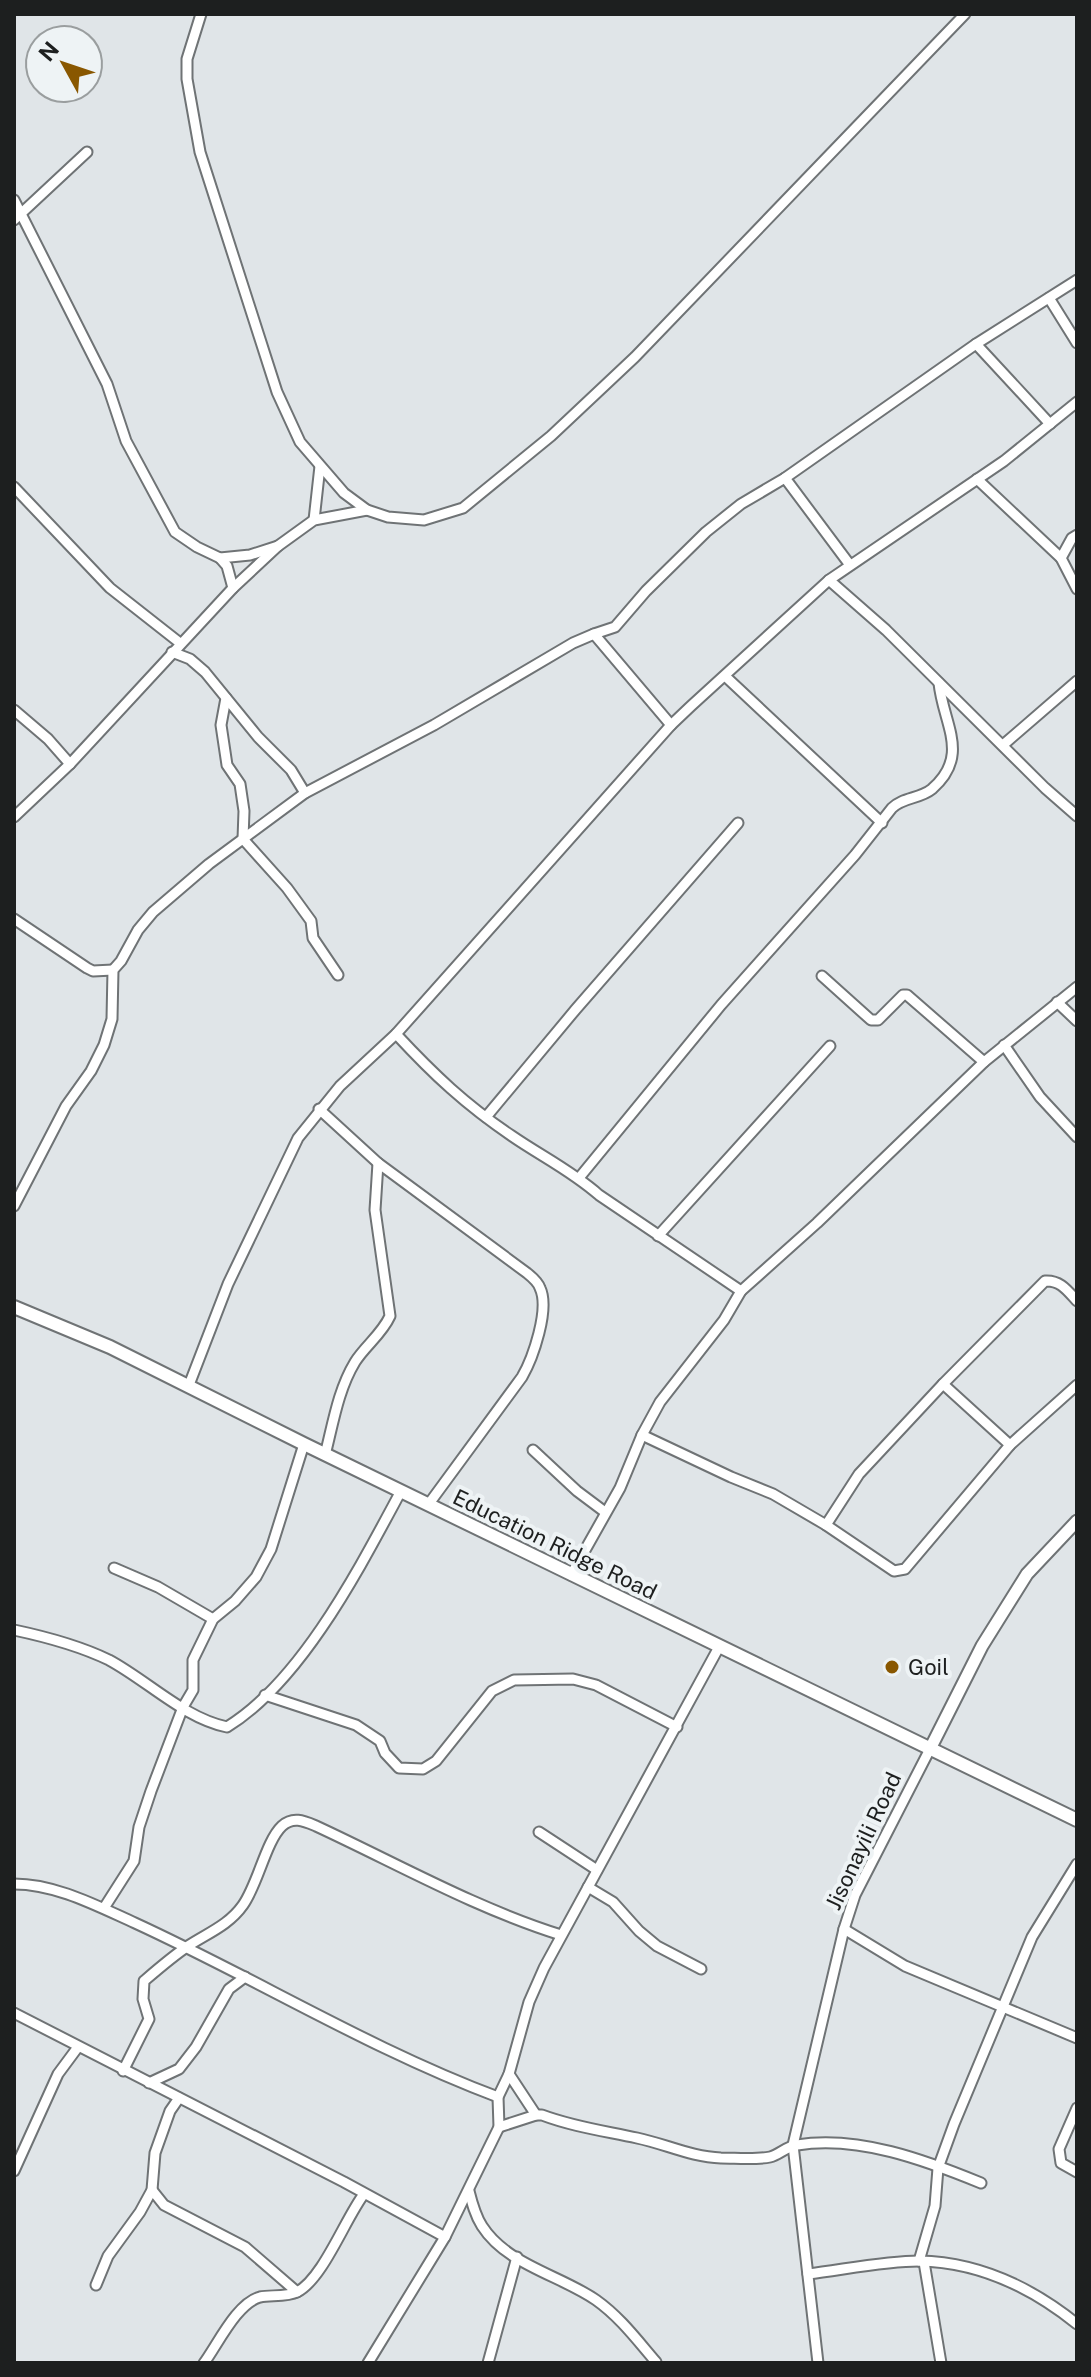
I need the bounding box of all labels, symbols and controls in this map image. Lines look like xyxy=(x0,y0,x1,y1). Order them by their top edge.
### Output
north arrow xyxy=(24,24,104,104)
text: N xyxy=(33,36,64,66)
street label: Education Ridge Road xyxy=(449,1483,661,1605)
place label: Goil xyxy=(908,1654,949,1680)
marker: Goil xyxy=(883,1658,901,1676)
street label: Jisonayili Road xyxy=(820,1768,906,1914)

